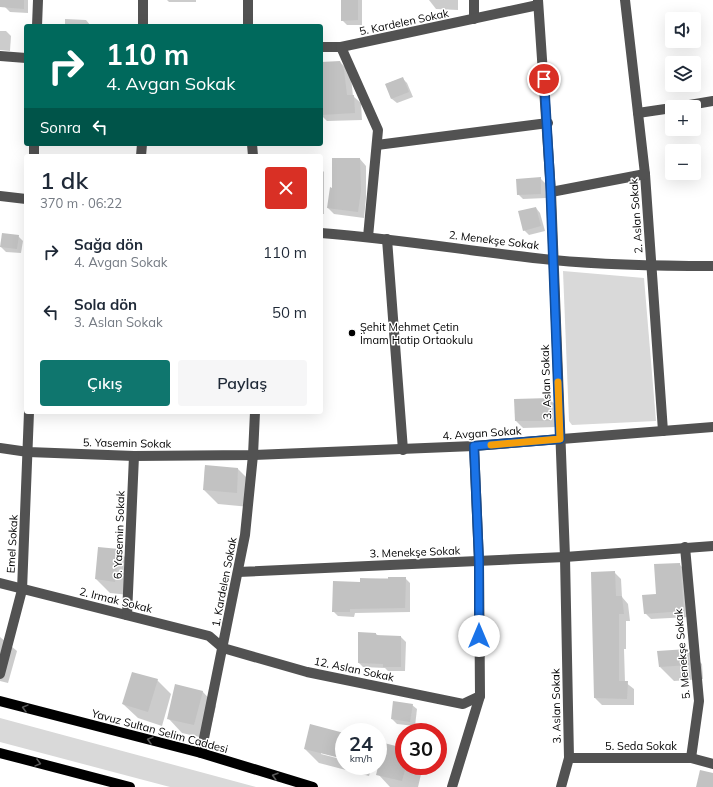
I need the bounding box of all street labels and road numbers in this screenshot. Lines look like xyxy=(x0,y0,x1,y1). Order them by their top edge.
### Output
street label: 5. Kardelen Sokak xyxy=(358,6,450,38)
street label: 2. Aslan Sokak xyxy=(626,178,646,254)
street label: 2. Menekşe Sokak xyxy=(448,228,540,253)
street label: 3. Aslan Sokak xyxy=(538,344,554,420)
street label: 4. Avgan Sokak xyxy=(442,423,522,443)
street label: 5. Yasemin Sokak xyxy=(83,435,172,451)
street label: 6. Yasemin Sokak xyxy=(110,490,128,579)
street label: Emel Sokak xyxy=(3,514,21,574)
street label: 1. Kardelen Sokak xyxy=(208,536,240,628)
street label: 3. Menekşe Sokak xyxy=(369,543,461,561)
street label: 2. Irmak Sokak xyxy=(78,584,154,616)
street label: 5. Menekşe Sokak xyxy=(671,608,693,700)
street label: 12. Aslan Sokak xyxy=(313,654,396,684)
street label: 3. Aslan Sokak xyxy=(548,668,564,744)
street label: Yavuz Sultan Selim Caddesi xyxy=(89,706,230,756)
street label: 5. Seda Sokak xyxy=(605,739,677,753)

